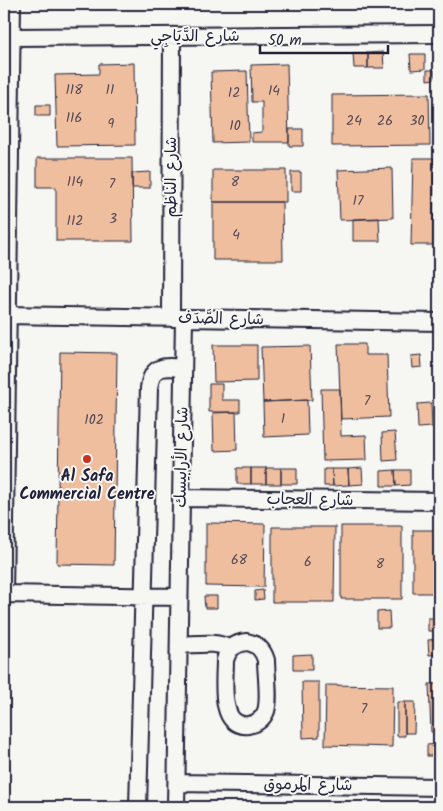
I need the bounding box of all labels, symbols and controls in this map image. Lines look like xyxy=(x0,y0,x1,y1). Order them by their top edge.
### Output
scale bar xyxy=(260,22,388,54)
street label: شارع الدَّيَاجِي xyxy=(150,24,240,50)
text: 50 m xyxy=(268,29,302,53)
house number: 118 xyxy=(65,79,83,101)
house number: 11 xyxy=(106,79,114,101)
house number: 14 xyxy=(268,80,280,102)
house number: 12 xyxy=(228,82,240,104)
house number: 116 xyxy=(66,107,82,129)
house number: 24 xyxy=(346,110,362,132)
house number: 26 xyxy=(377,110,393,132)
house number: 30 xyxy=(410,110,425,132)
house number: 9 xyxy=(108,113,115,135)
house number: 10 xyxy=(229,115,241,137)
street label: شارع الناظم xyxy=(159,136,184,218)
house number: 114 xyxy=(67,171,84,193)
house number: 8 xyxy=(231,171,240,193)
house number: 7 xyxy=(109,173,116,195)
house number: 17 xyxy=(353,190,364,212)
house number: 3 xyxy=(109,208,117,230)
house number: 112 xyxy=(67,210,83,232)
house number: 4 xyxy=(232,224,240,246)
street label: شارع الصَّدَف xyxy=(178,306,264,332)
house number: 7 xyxy=(364,390,371,412)
street label: شارع الأرابيسك xyxy=(169,406,195,508)
house number: 1 xyxy=(281,408,285,430)
house number: 102 xyxy=(84,409,104,431)
marker: Al Safa Commercial Centre xyxy=(81,453,93,465)
place label: Al Safa Commercial Centre xyxy=(20,464,155,507)
street label: شارع العجاب xyxy=(266,487,354,513)
house number: 68 xyxy=(231,549,248,571)
house number: 6 xyxy=(304,551,312,573)
house number: 8 xyxy=(376,553,385,575)
house number: 7 xyxy=(361,698,368,720)
street label: شارع المرموق xyxy=(263,772,353,798)

